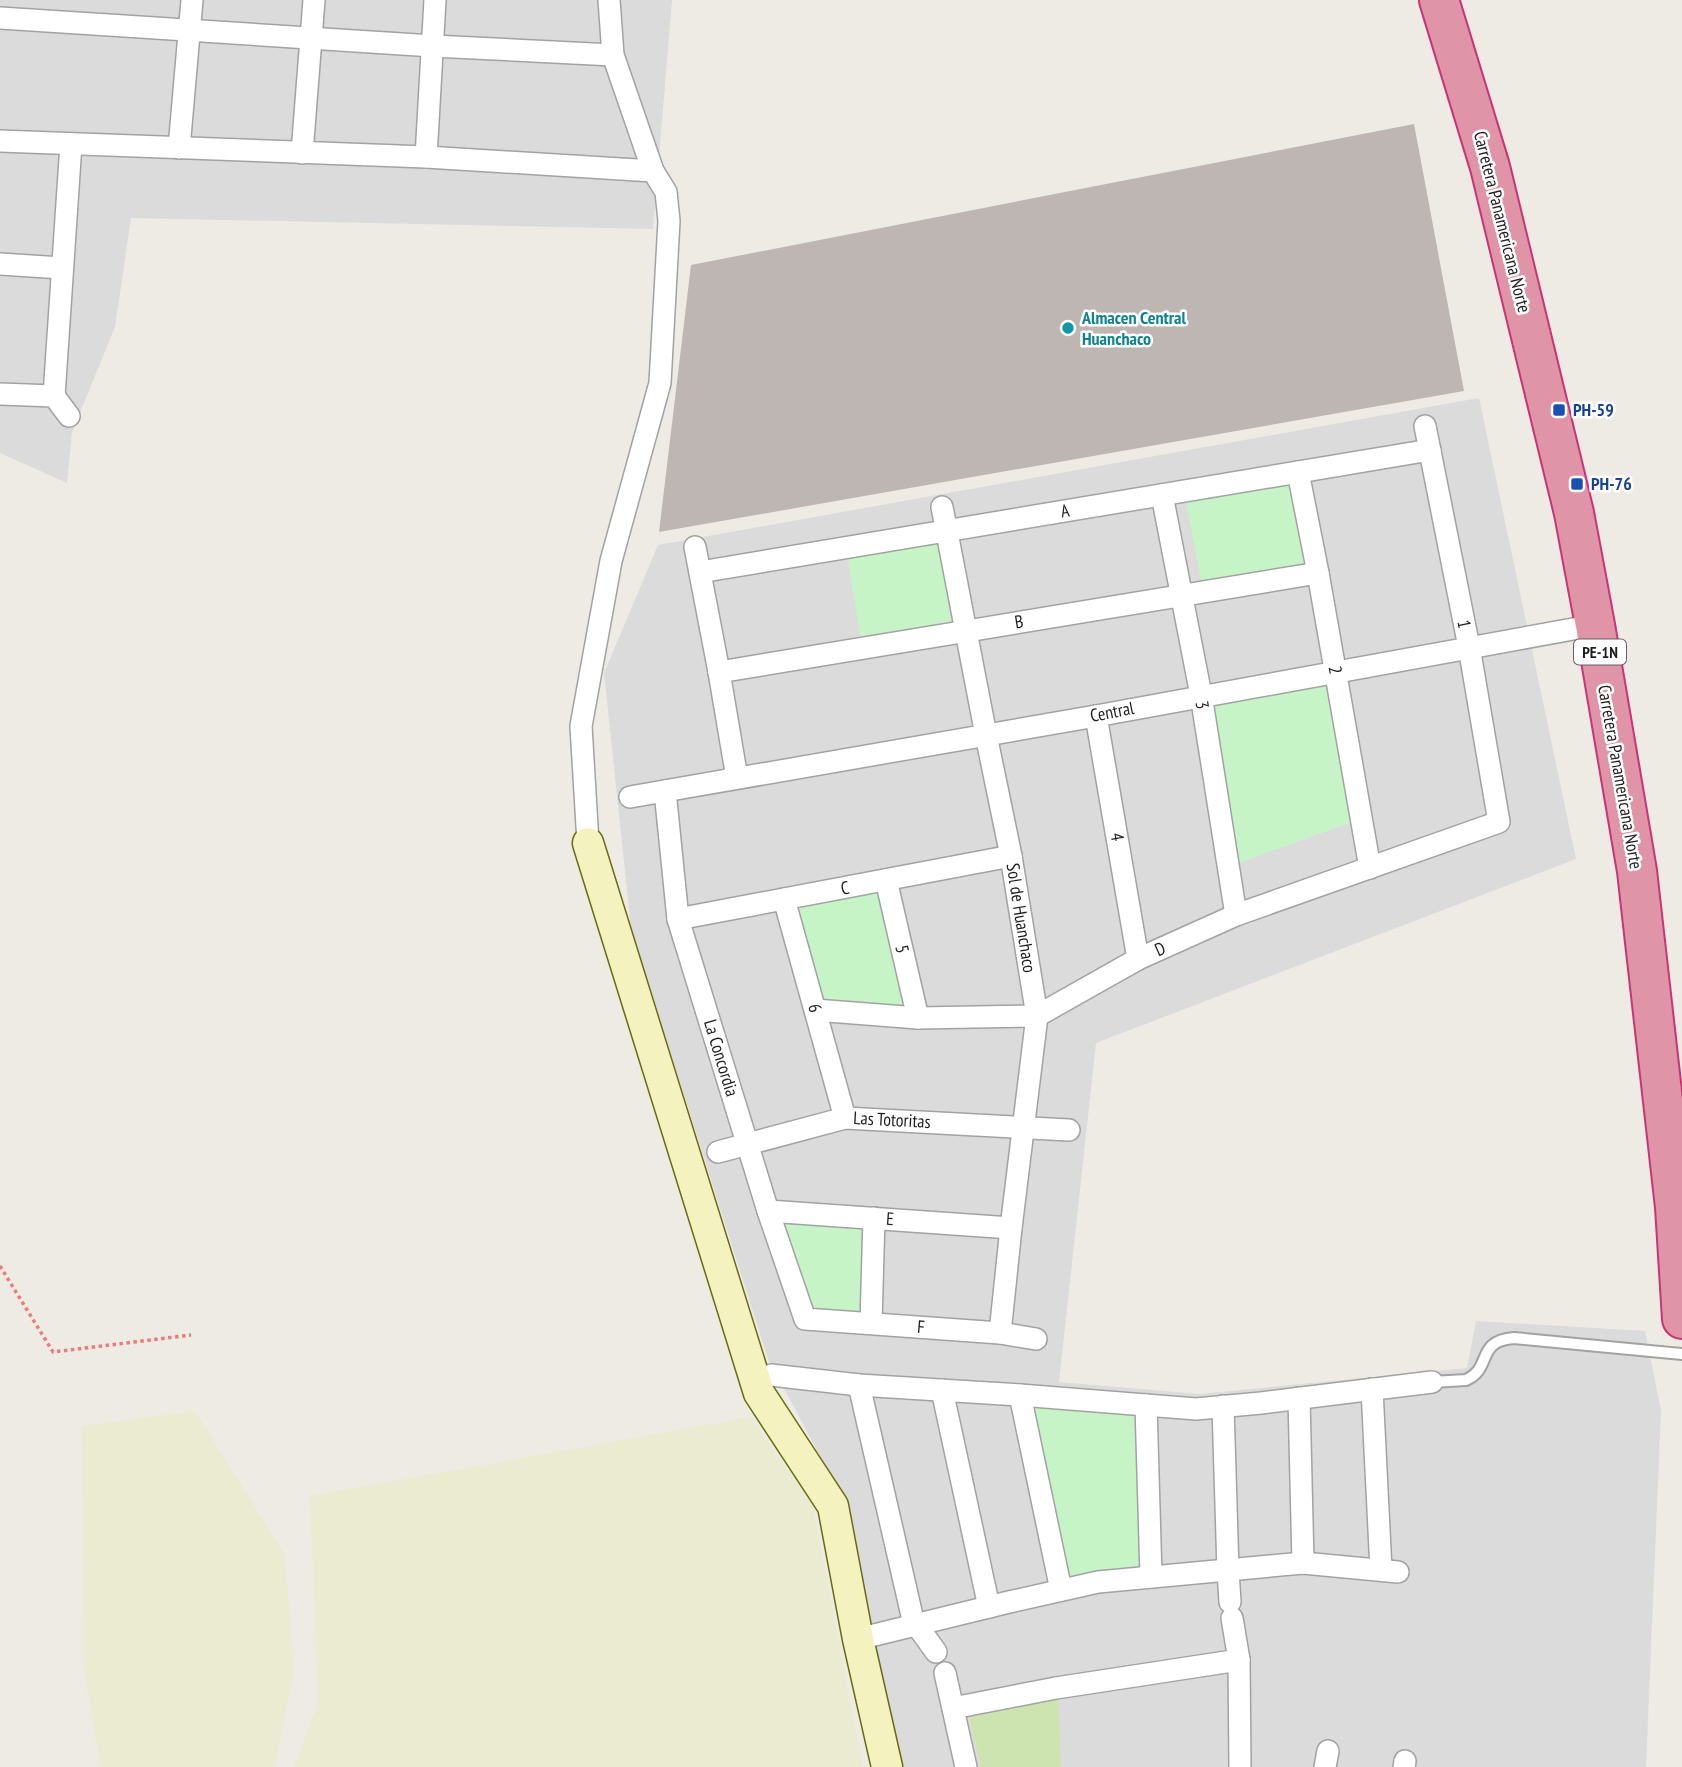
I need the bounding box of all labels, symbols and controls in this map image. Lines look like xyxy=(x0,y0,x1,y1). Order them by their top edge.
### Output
street label: Carretera Panamericana Norte xyxy=(1469,129,1536,315)
place label: Almacen Central Huanchaco xyxy=(1081,306,1187,350)
marker: Almacen Central Huanchaco xyxy=(1060,320,1076,336)
place label: PH-59 xyxy=(1573,398,1614,421)
marker: PH-59 xyxy=(1551,402,1567,418)
place label: PH-76 xyxy=(1591,472,1632,495)
marker: PH-76 xyxy=(1569,476,1585,492)
street label: A xyxy=(1059,498,1071,523)
street label: B xyxy=(1013,609,1025,634)
street label: 1 xyxy=(1452,618,1477,630)
road number: PE-1N xyxy=(1574,639,1626,664)
street label: 2 xyxy=(1323,664,1348,676)
street label: Carretera Panamericana Norte xyxy=(1593,683,1648,871)
street label: Central xyxy=(1088,696,1137,727)
street label: 3 xyxy=(1191,699,1214,711)
street label: 4 xyxy=(1105,831,1130,843)
street label: Sol de Huanchaco xyxy=(1001,862,1042,975)
street label: C xyxy=(839,875,851,900)
street label: D xyxy=(1151,936,1169,961)
street label: 5 xyxy=(890,942,915,955)
street label: 6 xyxy=(803,1001,828,1015)
street label: La Concordia xyxy=(699,1017,744,1099)
street label: Las Totoritas xyxy=(853,1106,931,1133)
street label: E xyxy=(885,1207,895,1230)
street label: F xyxy=(916,1315,926,1338)

